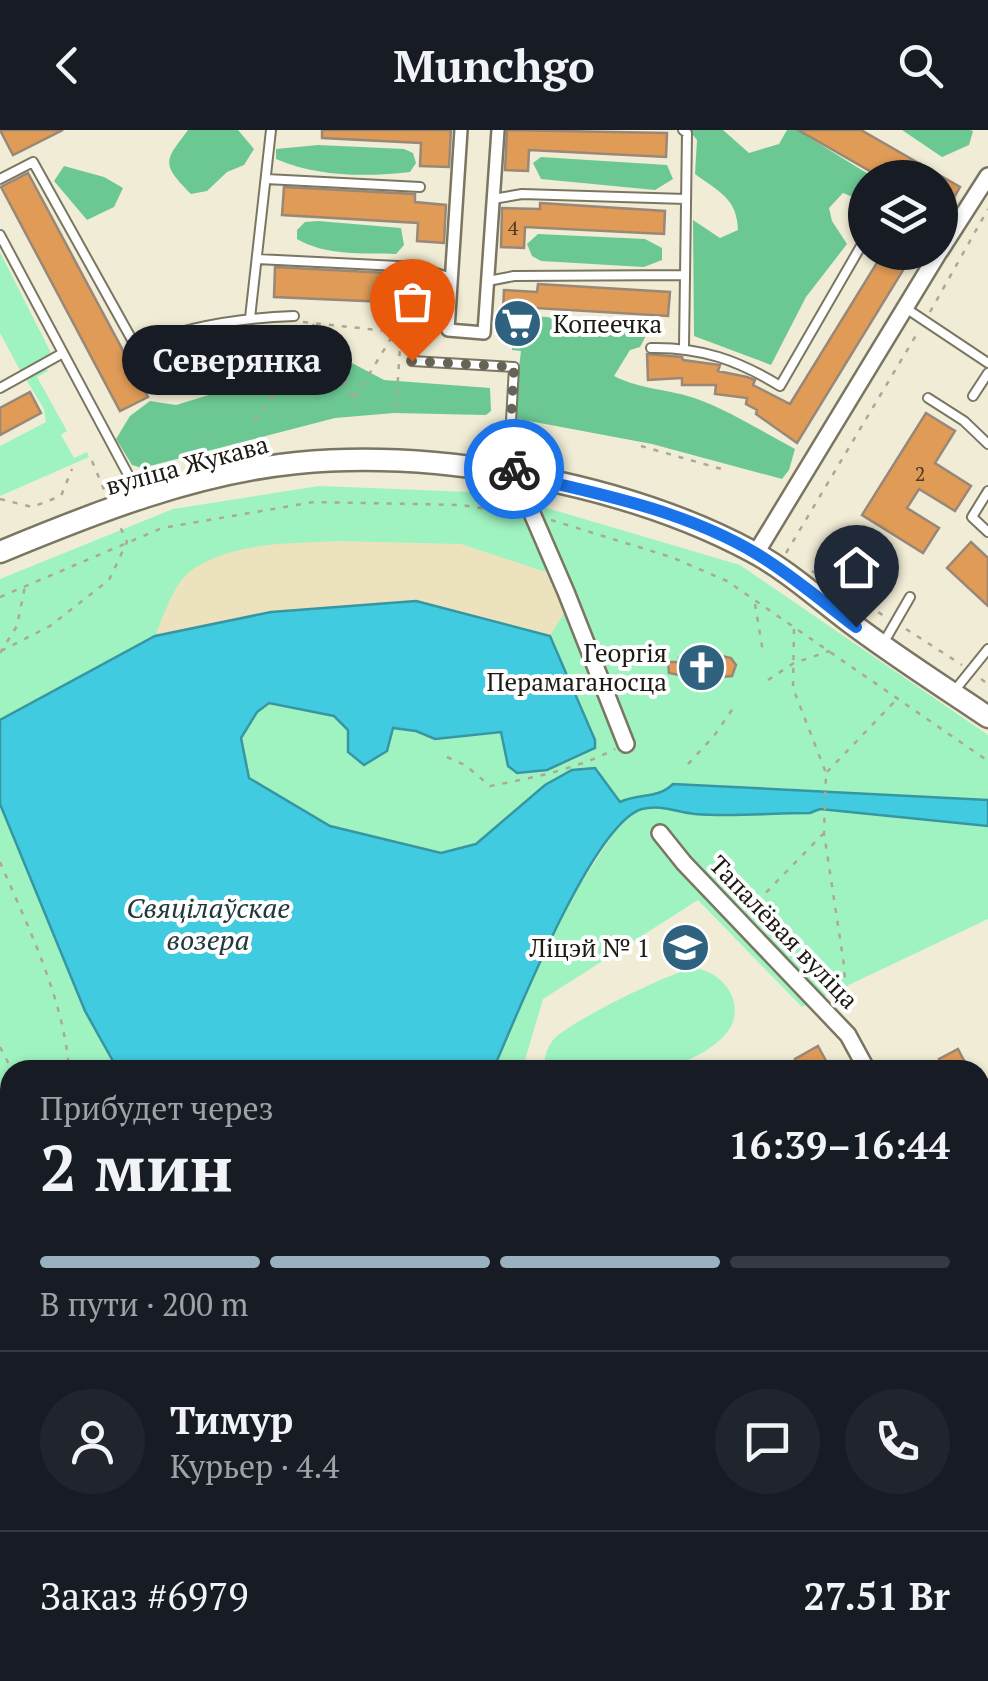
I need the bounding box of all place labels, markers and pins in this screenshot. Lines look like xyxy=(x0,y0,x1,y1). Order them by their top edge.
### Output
pin xyxy=(370,259,455,362)
supermarket icon: Копеечка xyxy=(492,298,544,350)
place label: Копеечка xyxy=(553,307,663,340)
callout: Северянка xyxy=(122,326,352,396)
pin xyxy=(814,525,899,628)
place label: Георгія Перамаганосца xyxy=(487,636,667,698)
church icon: Георгія Перамаганосца xyxy=(676,641,728,693)
school or university icon: Ліцэй № 1 xyxy=(659,922,711,974)
place label: Ліцэй № 1 xyxy=(529,931,650,964)

